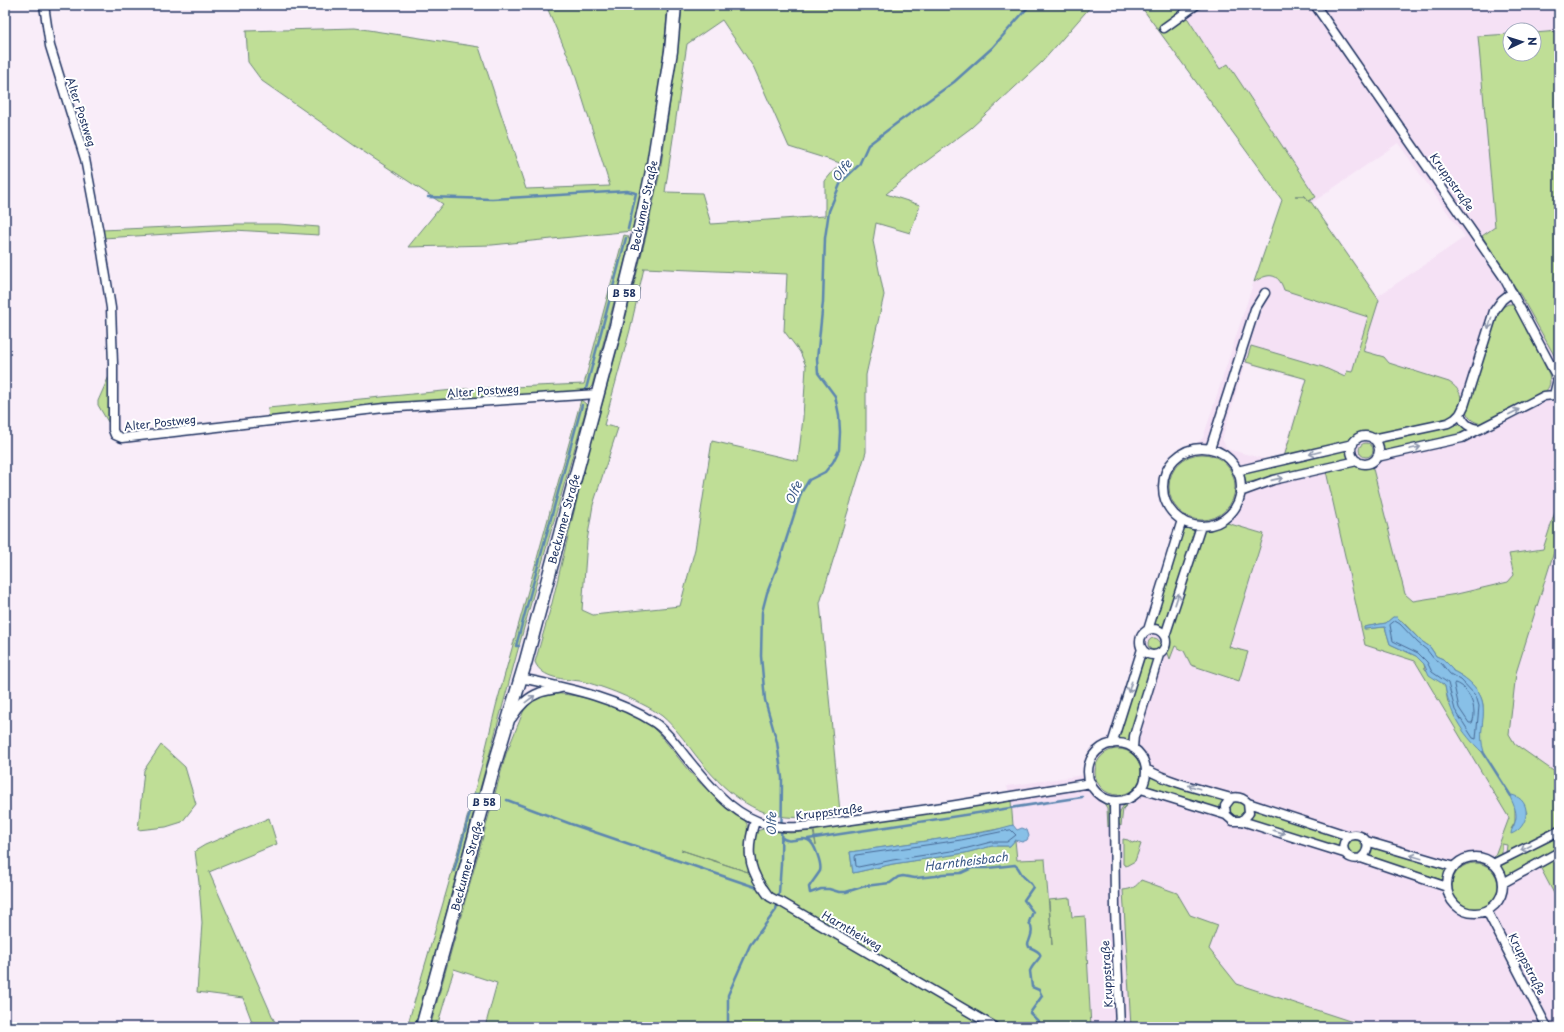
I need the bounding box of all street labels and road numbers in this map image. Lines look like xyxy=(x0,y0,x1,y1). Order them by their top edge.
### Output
street label: Alter Postweg xyxy=(62,75,101,149)
street label: Kruppstraße xyxy=(1426,149,1479,214)
street label: Beckumer Straße xyxy=(626,158,662,253)
road number: B 58 xyxy=(608,285,640,301)
street label: Alter Postweg xyxy=(446,379,520,402)
street label: Alter Postweg xyxy=(123,410,197,435)
street label: Beckumer Straße xyxy=(543,471,584,566)
road number: B 58 xyxy=(468,794,500,810)
street label: Kruppstraße xyxy=(794,799,864,824)
street label: Beckumer Straße xyxy=(446,818,487,913)
street label: Harntheiweg xyxy=(819,906,886,955)
street label: Kruppstraße xyxy=(1505,930,1550,998)
street label: Kruppstraße xyxy=(1096,940,1117,1008)

